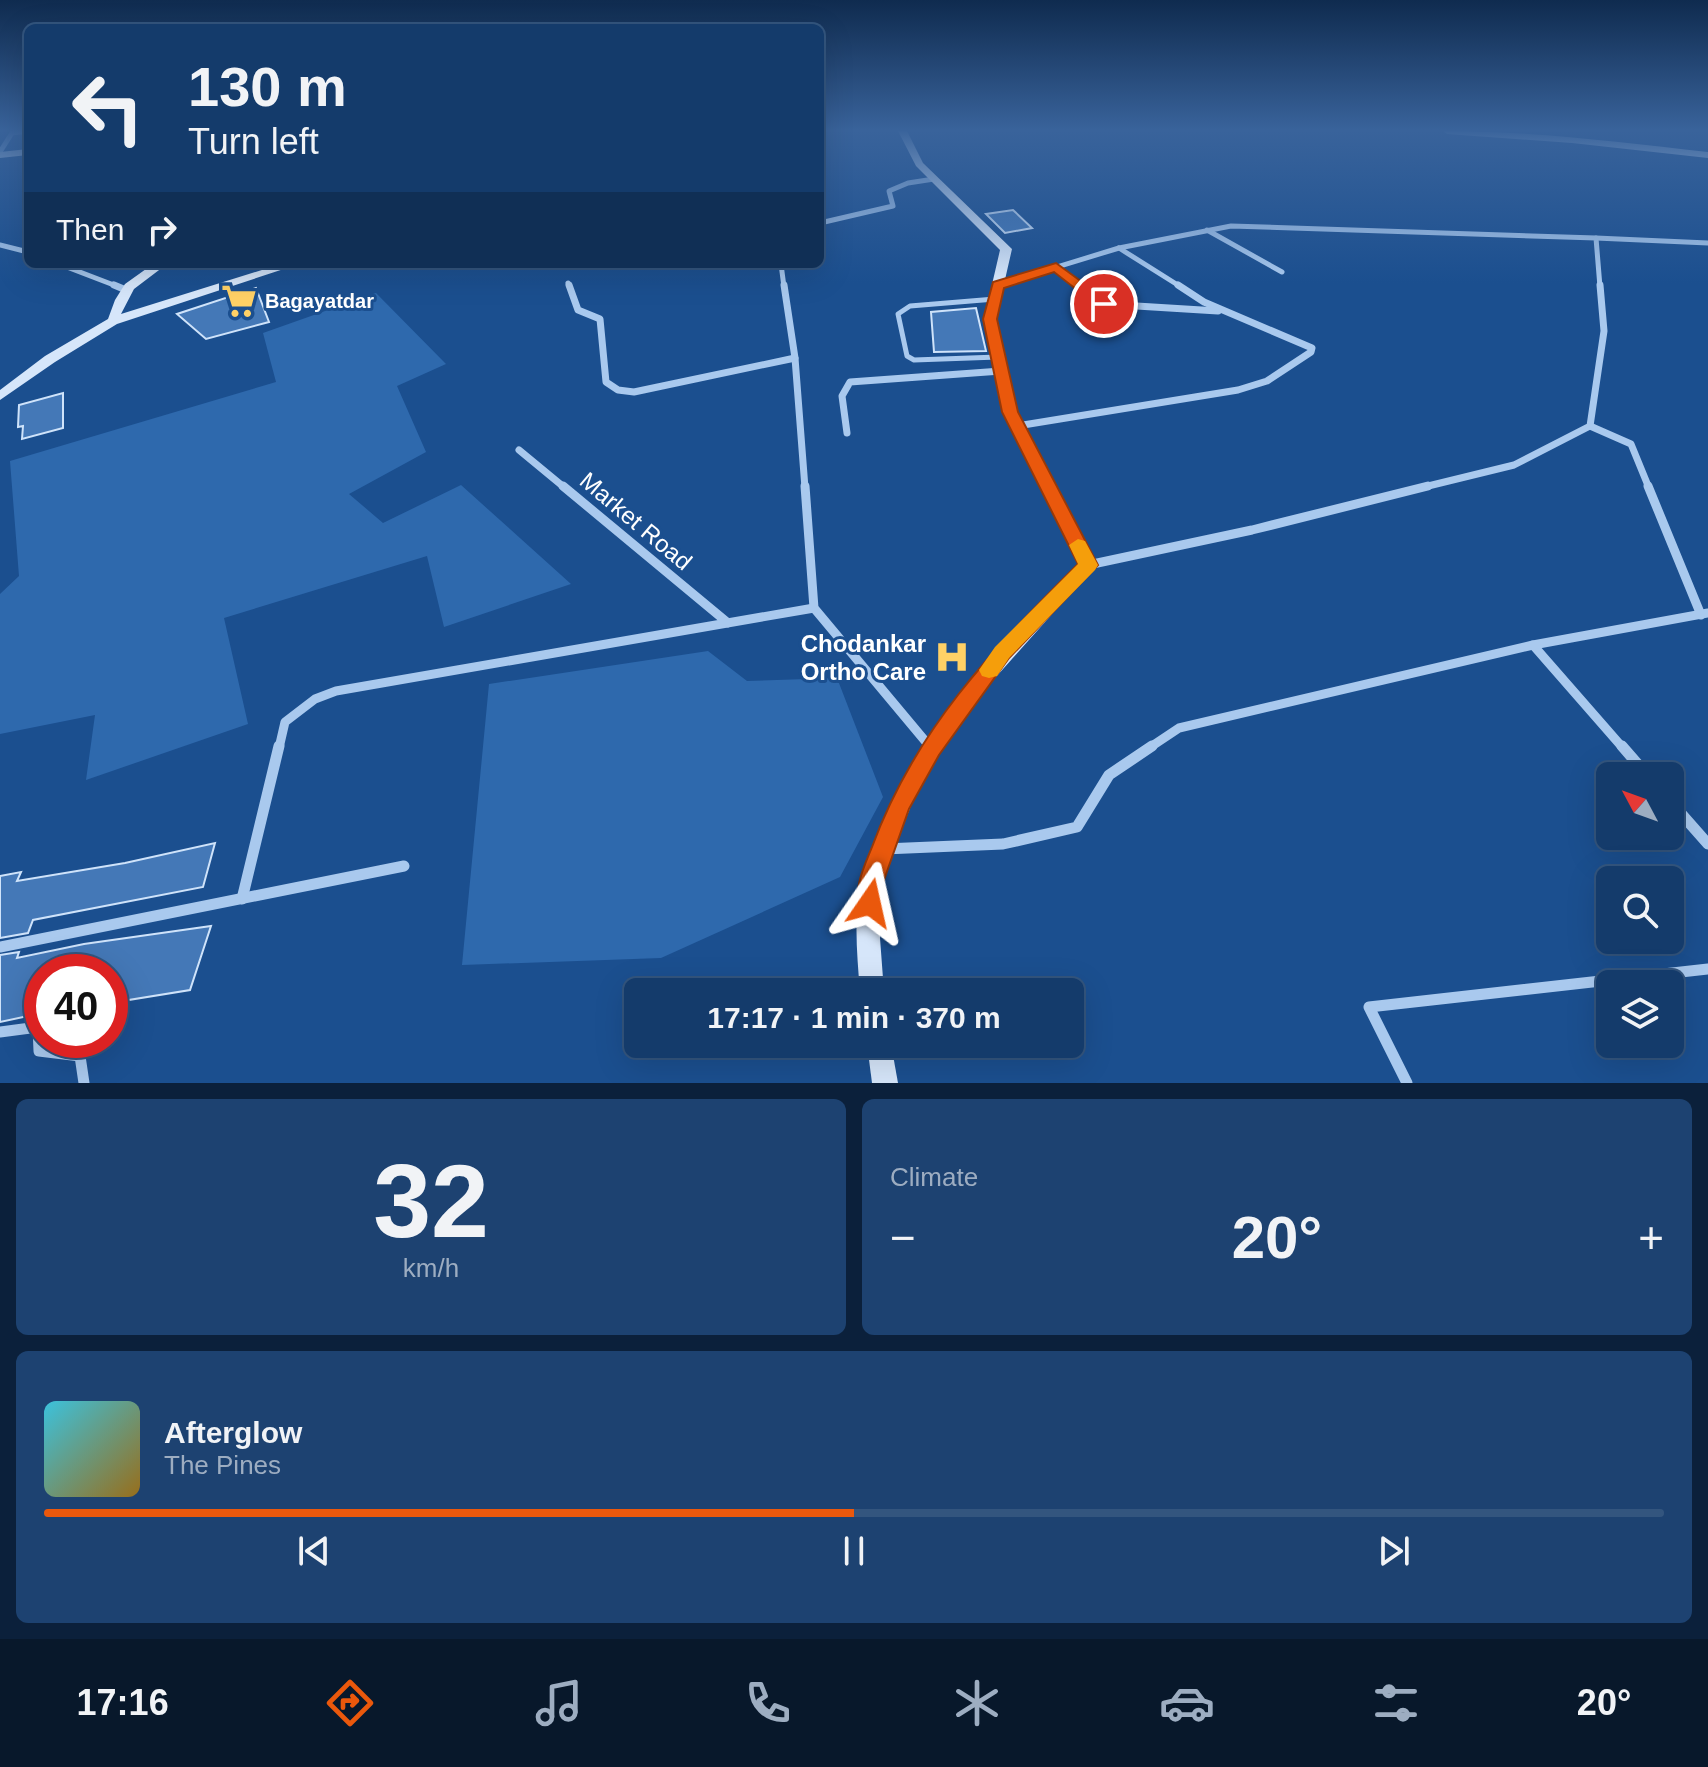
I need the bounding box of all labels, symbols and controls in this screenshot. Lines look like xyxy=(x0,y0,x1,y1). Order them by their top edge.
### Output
text: 130 m xyxy=(188,55,347,118)
icon: left xyxy=(56,56,160,160)
text: Turn left xyxy=(188,121,319,162)
icon: right xyxy=(140,208,184,252)
text: Then xyxy=(56,213,124,246)
pin xyxy=(1070,270,1138,338)
supermarket icon: Bagayatdar xyxy=(220,282,258,320)
icon: arrive xyxy=(1082,282,1126,326)
place label: Bagayatdar xyxy=(265,290,374,312)
street label: Market Road xyxy=(575,467,697,575)
place label: Chodankar Ortho Care xyxy=(801,630,926,685)
hospital icon: Chodankar Ortho Care xyxy=(933,638,971,676)
north arrow xyxy=(1596,762,1684,850)
map controls xyxy=(1596,762,1684,1058)
position arrow xyxy=(828,861,912,945)
button: search xyxy=(1596,866,1684,954)
speed limit sign: 40 xyxy=(24,954,128,1058)
button: layers xyxy=(1596,970,1684,1058)
text: 17:17 · 1 min · 370 m xyxy=(707,1001,1001,1034)
text: 32 xyxy=(373,1143,489,1259)
text: Climate xyxy=(890,1162,978,1192)
text: 20° xyxy=(1232,1204,1322,1271)
text: − xyxy=(890,1213,916,1262)
text: + xyxy=(1638,1213,1664,1262)
text: km/h xyxy=(403,1253,459,1283)
text: Afterglow xyxy=(164,1416,302,1449)
text: The Pines xyxy=(164,1450,281,1480)
icon: previous xyxy=(292,1529,336,1573)
icon: pause xyxy=(832,1529,876,1573)
icon: next xyxy=(1372,1529,1416,1573)
icon: directions xyxy=(322,1675,378,1731)
icon: music xyxy=(531,1675,587,1731)
icon: phone xyxy=(740,1675,796,1731)
icon: climate xyxy=(949,1675,1005,1731)
icon: car xyxy=(1159,1675,1215,1731)
icon: filters xyxy=(1368,1675,1424,1731)
text: 17:16 xyxy=(77,1682,169,1723)
text: 20° xyxy=(1577,1682,1631,1723)

